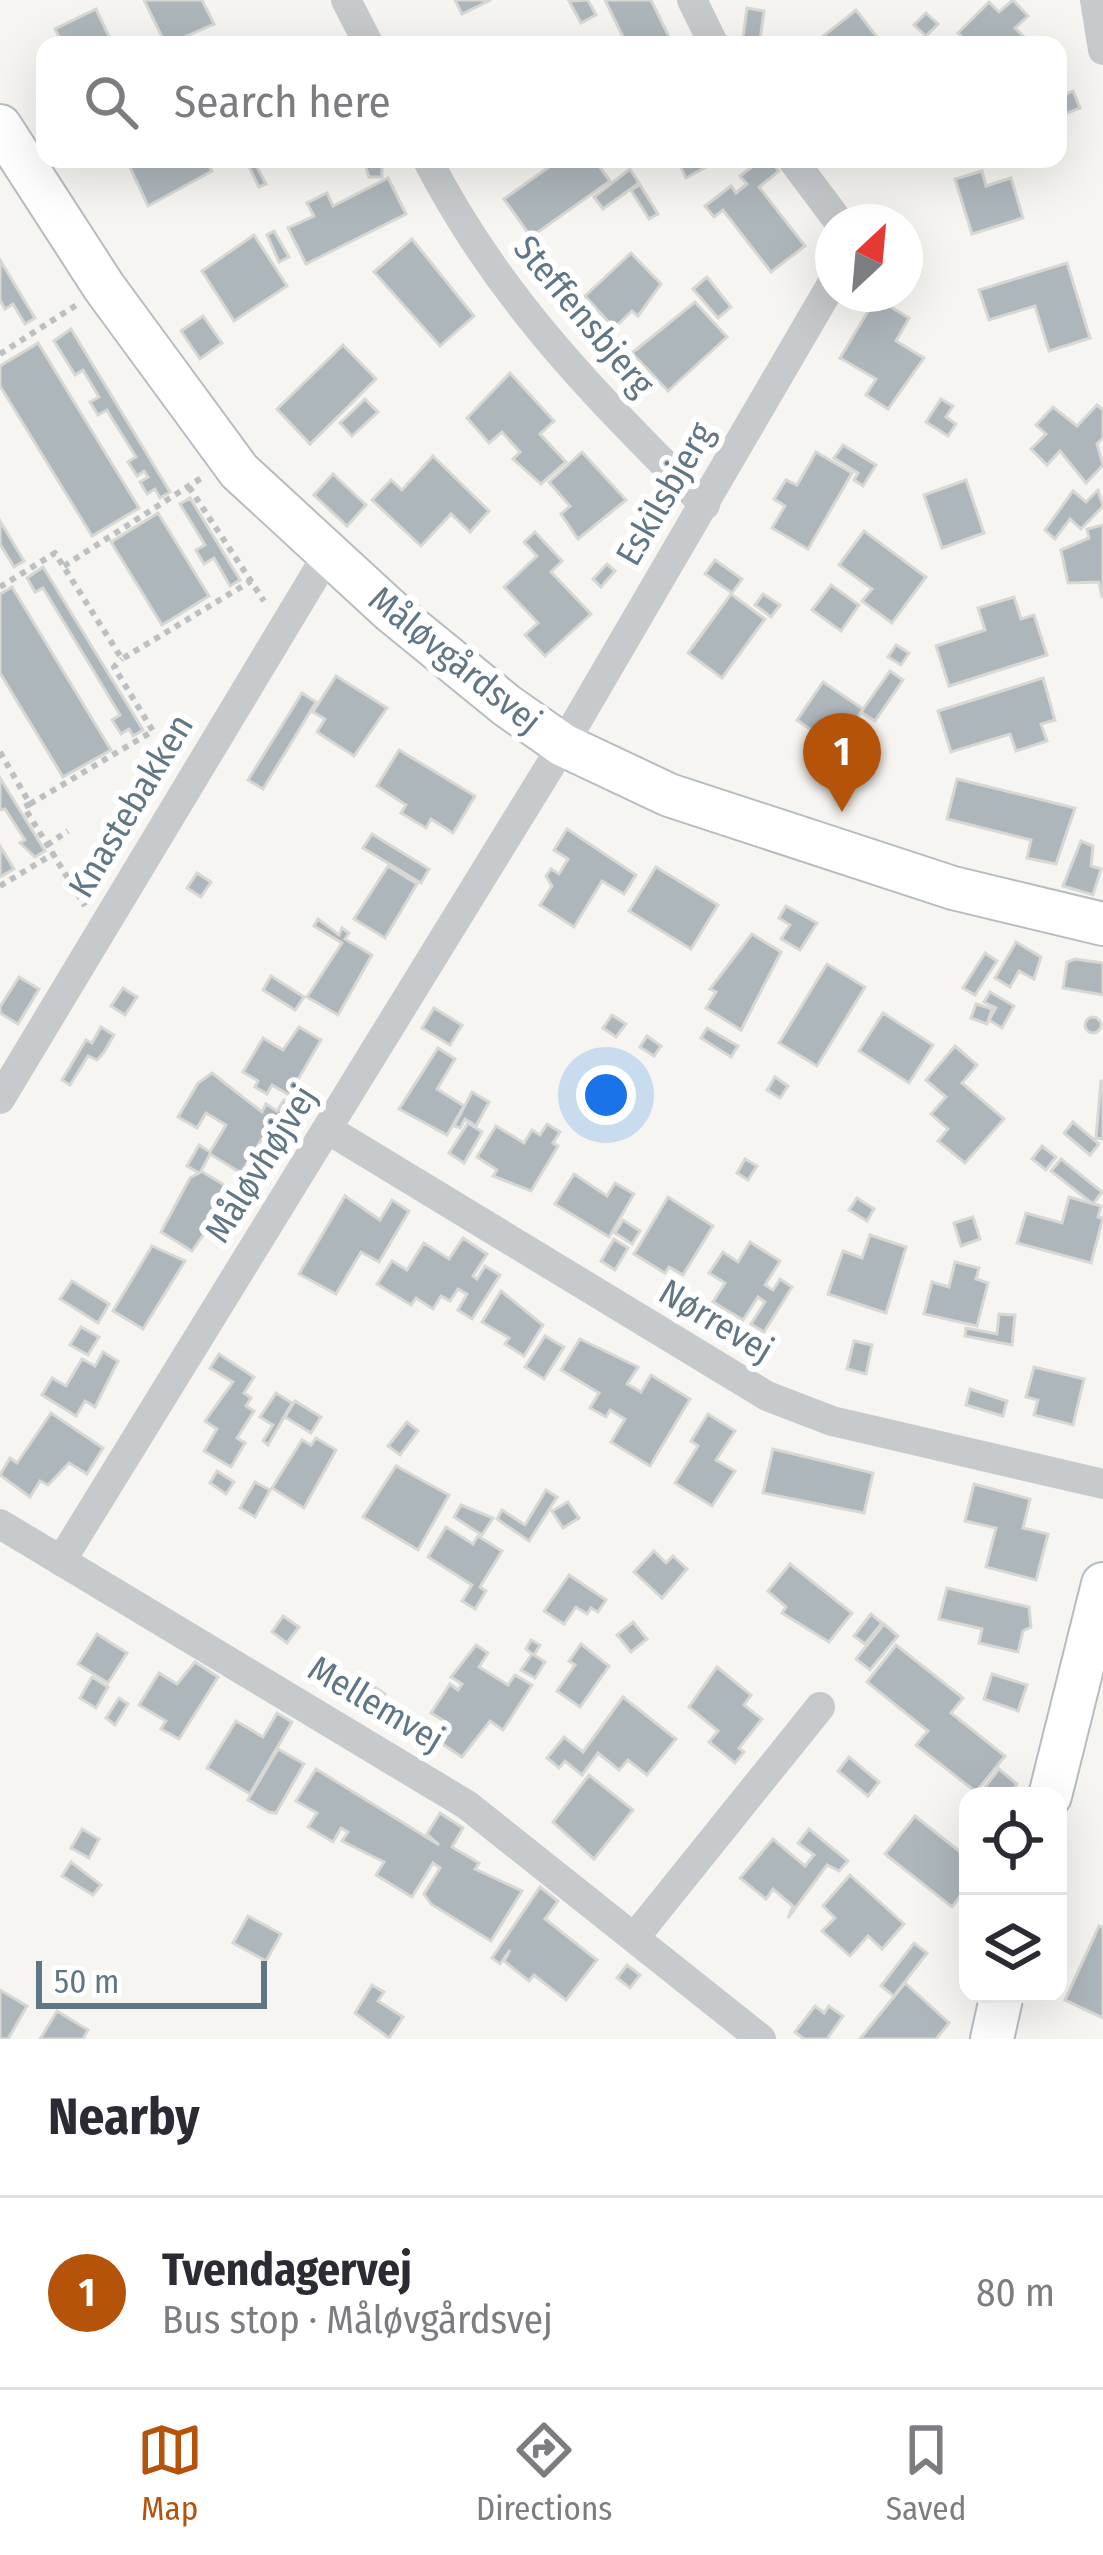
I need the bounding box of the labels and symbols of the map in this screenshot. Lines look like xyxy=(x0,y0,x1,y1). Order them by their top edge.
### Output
north arrow xyxy=(815,204,923,312)
street label: Steffensbjerg xyxy=(504,227,664,405)
street label: Eskilsbjerg xyxy=(606,415,724,573)
street label: Måløvgårdsvej xyxy=(360,577,550,743)
street label: Knastebakken xyxy=(59,706,203,906)
pin: 1 xyxy=(803,713,881,812)
your location xyxy=(576,1065,636,1125)
street label: Måløvhøjvej xyxy=(196,1077,326,1251)
street label: Nørrevej xyxy=(651,1270,781,1372)
street label: Mellemvej xyxy=(300,1646,452,1762)
scale bar xyxy=(36,1955,267,2008)

